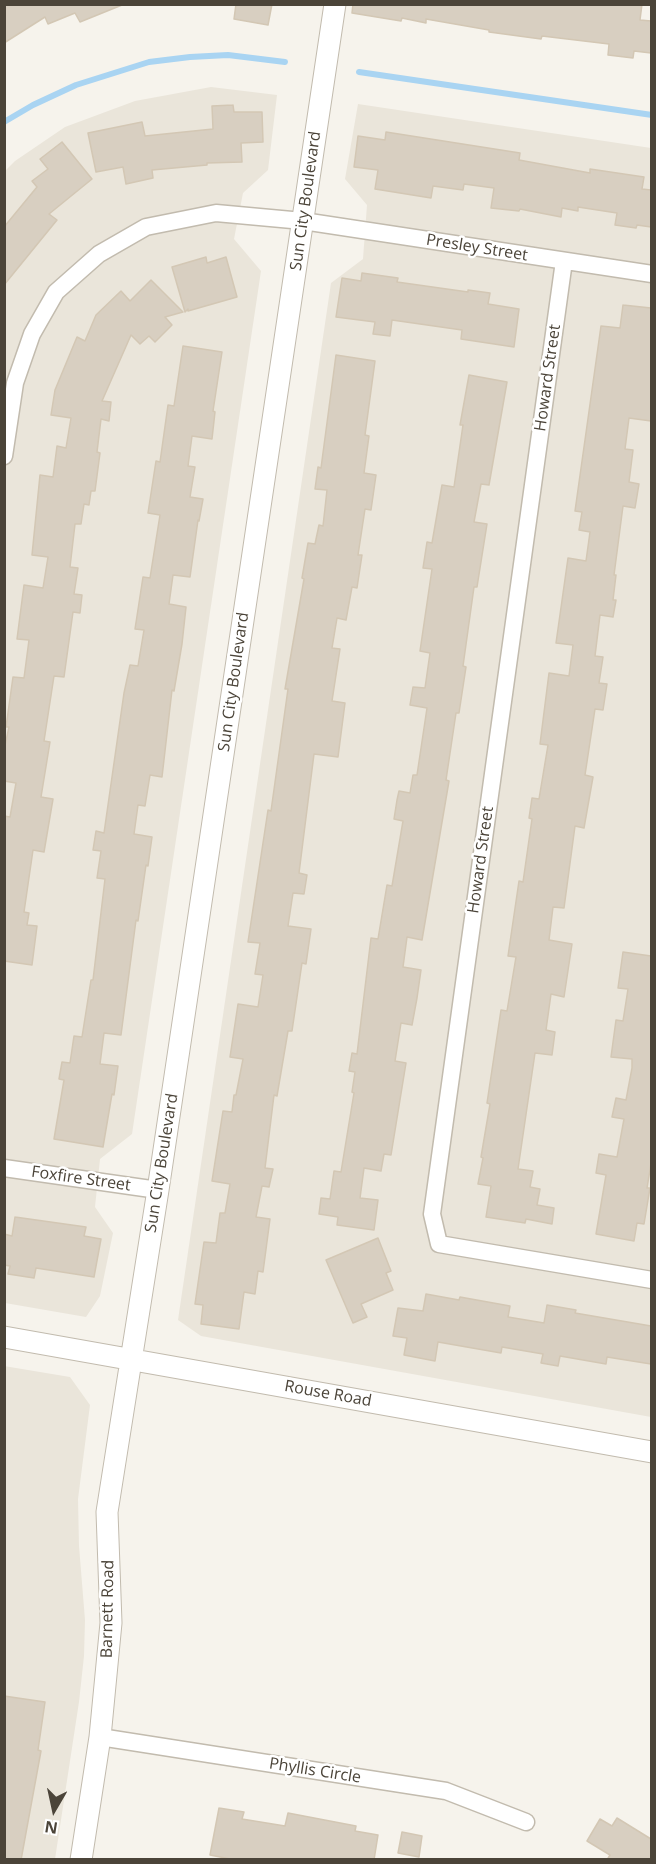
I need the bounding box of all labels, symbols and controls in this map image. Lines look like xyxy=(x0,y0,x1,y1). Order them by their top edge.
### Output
street label: Sun City Boulevard xyxy=(287,130,325,272)
street label: Presley Street xyxy=(425,230,529,266)
street label: Howard Street xyxy=(531,323,565,433)
street label: Sun City Boulevard xyxy=(215,611,253,753)
street label: Howard Street xyxy=(464,805,498,915)
street label: Sun City Boulevard xyxy=(142,1092,182,1234)
street label: Foxfire Street xyxy=(30,1163,132,1195)
street label: Rouse Road xyxy=(283,1377,373,1411)
street label: Barnett Road xyxy=(98,1560,118,1658)
street label: Phyllis Circle xyxy=(268,1754,362,1788)
north arrow xyxy=(24,1780,84,1840)
text: N xyxy=(43,1816,59,1840)

